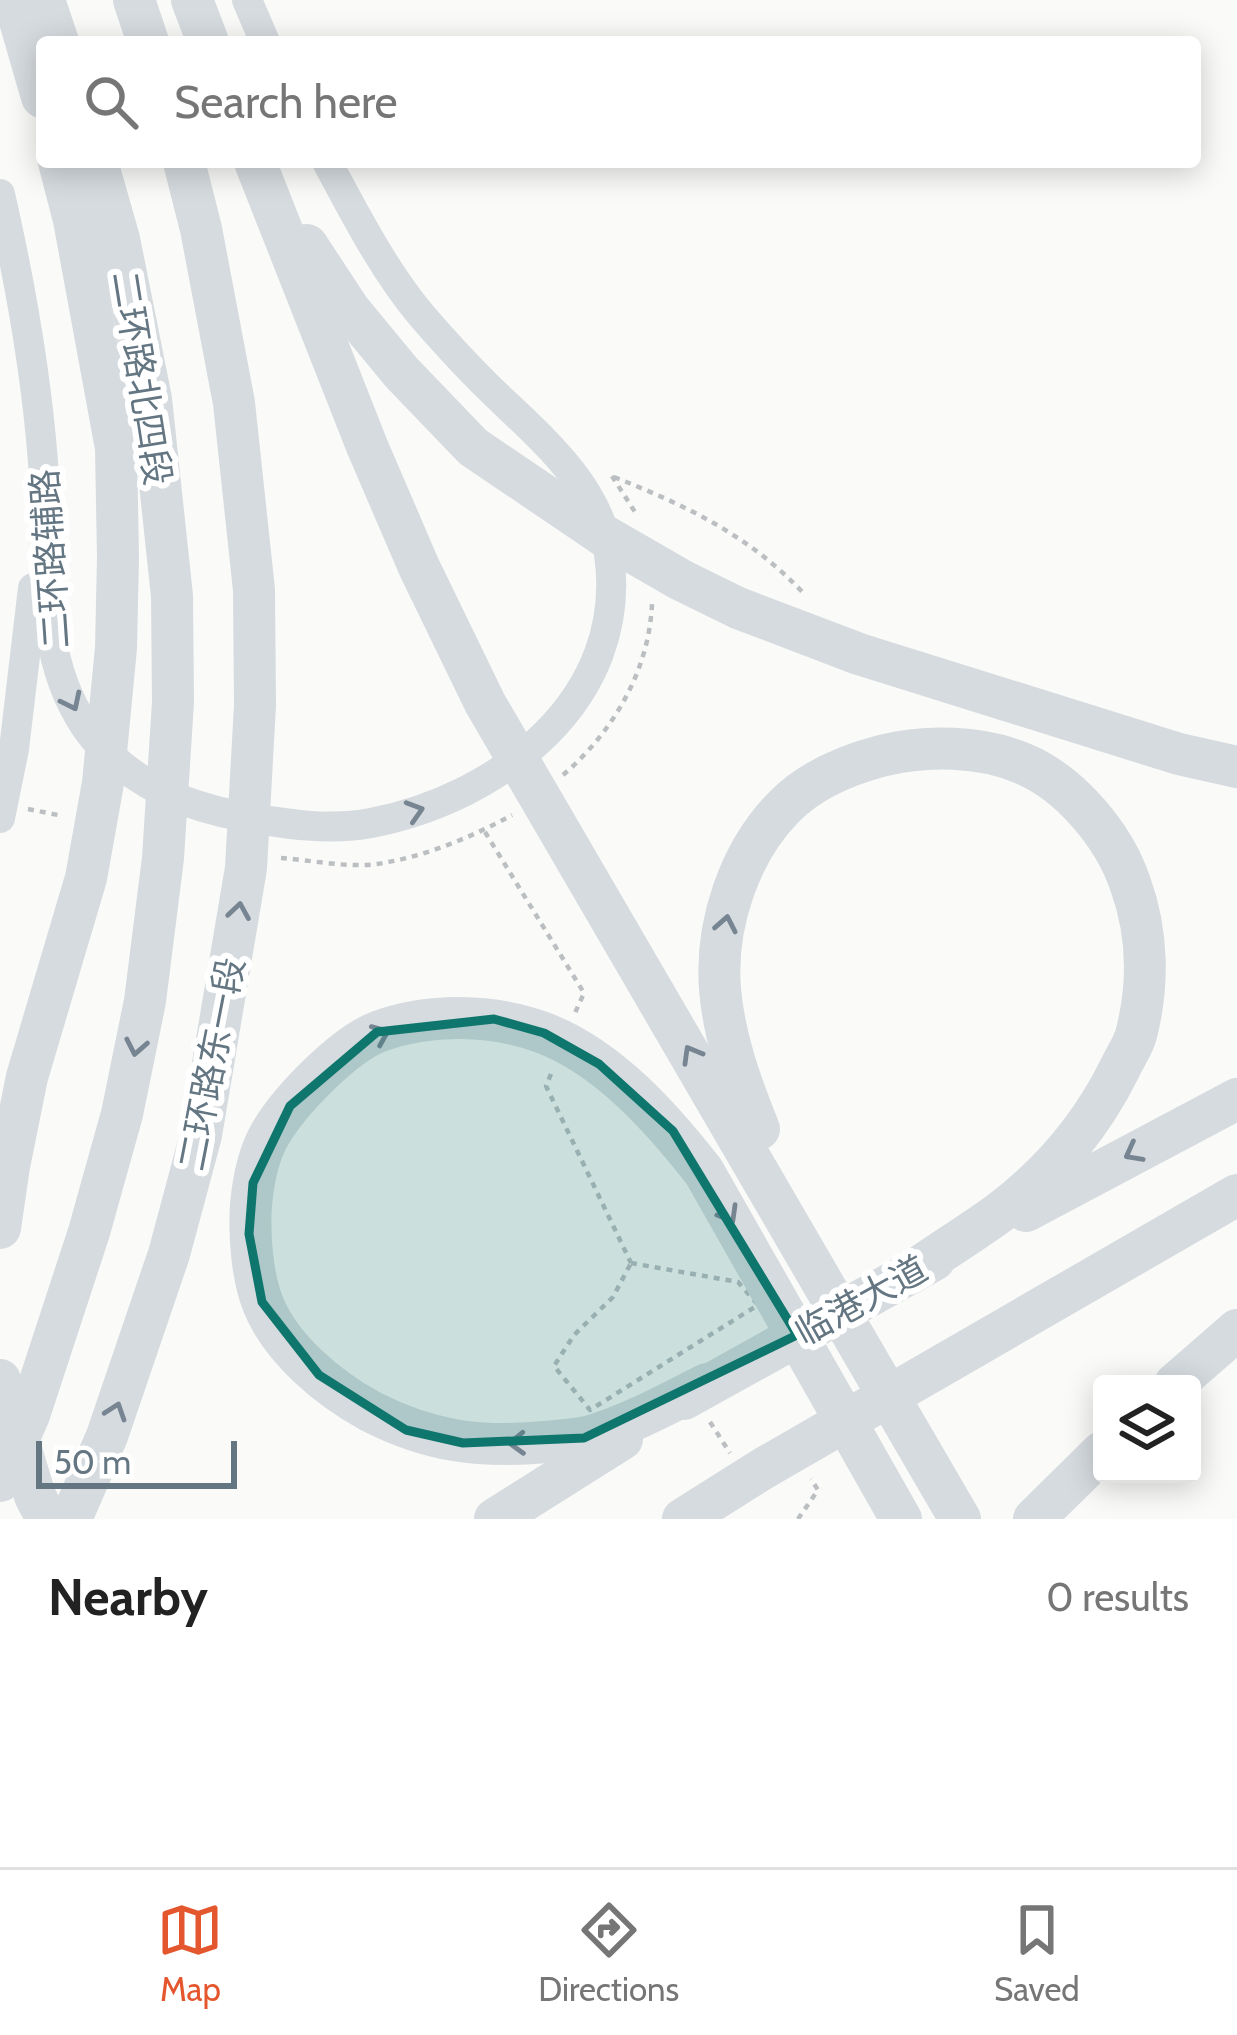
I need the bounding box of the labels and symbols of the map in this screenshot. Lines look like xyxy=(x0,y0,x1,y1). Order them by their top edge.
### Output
street label: 二环路北四段 xyxy=(103,268,181,488)
street label: 二环路辅路 xyxy=(22,468,78,650)
one-way arrow xyxy=(58,689,81,711)
one-way arrow xyxy=(404,800,425,825)
one-way arrow xyxy=(225,901,251,921)
one-way arrow xyxy=(712,914,738,934)
street label: 二环路东一段 xyxy=(169,954,253,1174)
one-way arrow xyxy=(369,1025,390,1049)
one-way arrow xyxy=(124,1036,150,1056)
one-way arrow xyxy=(683,1045,706,1067)
one-way arrow xyxy=(1125,1139,1146,1162)
one-way arrow xyxy=(715,1202,738,1224)
street label: 临港大道 xyxy=(787,1246,935,1354)
one-way arrow xyxy=(102,1402,126,1423)
one-way arrow xyxy=(507,1429,526,1455)
scale bar xyxy=(36,1435,237,1488)

